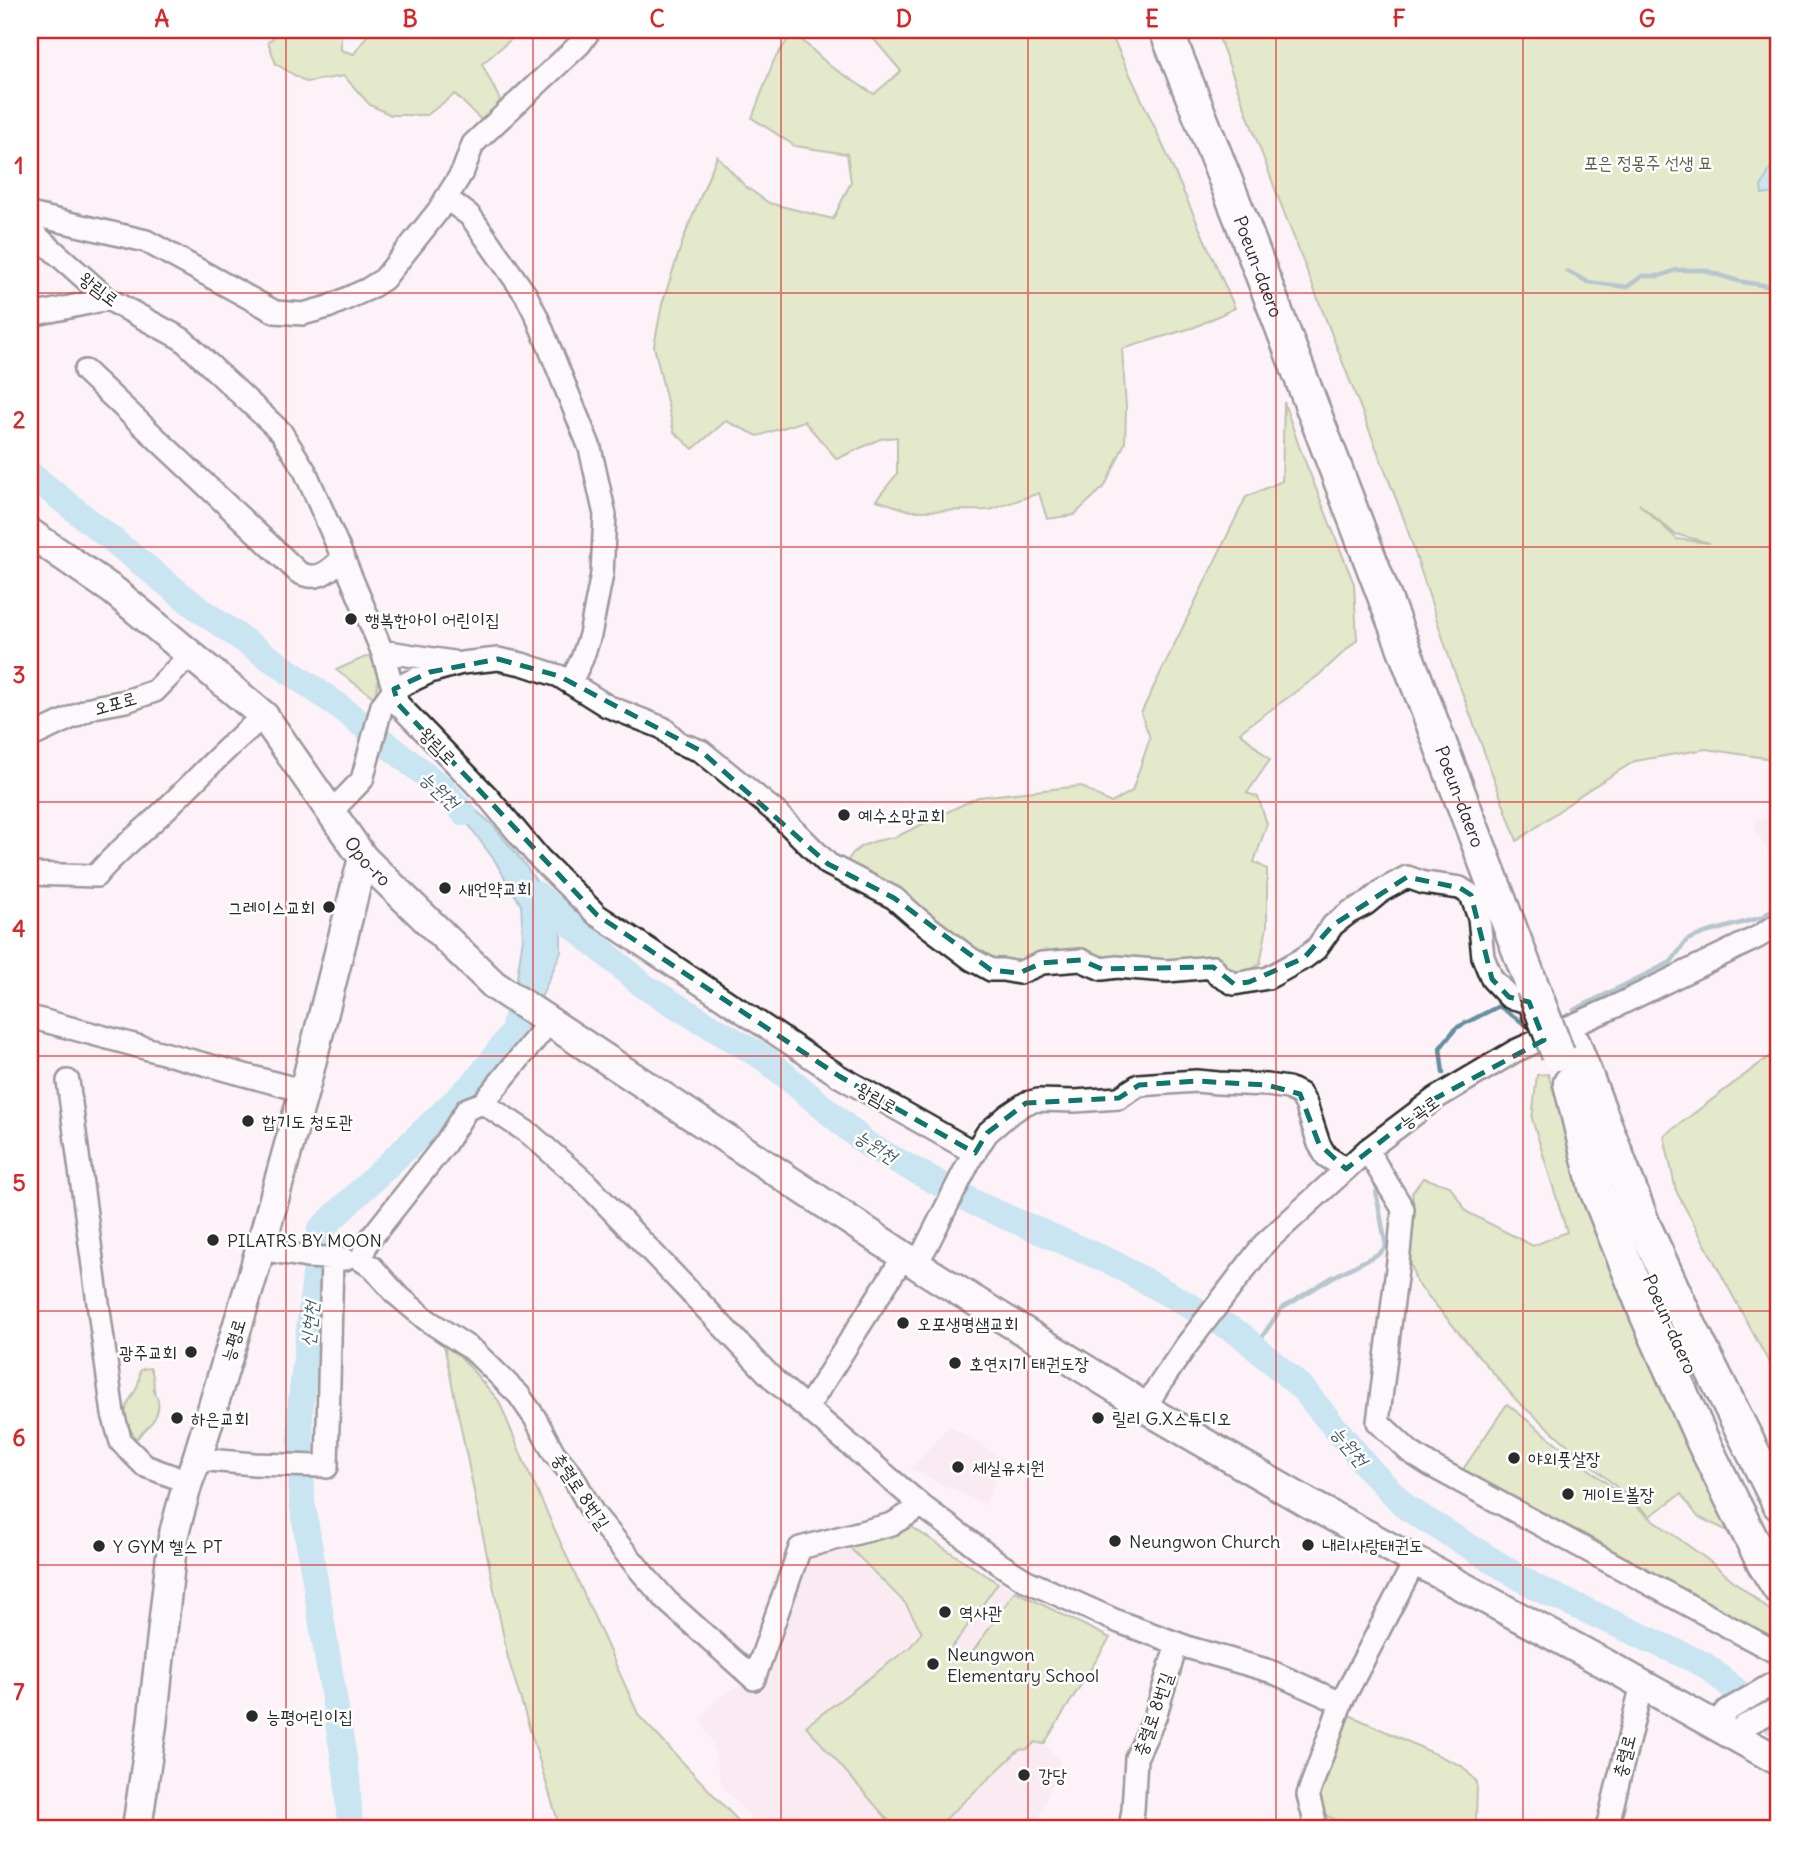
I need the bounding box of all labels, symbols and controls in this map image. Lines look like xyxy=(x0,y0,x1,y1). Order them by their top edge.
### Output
text: A xyxy=(155,4,170,33)
text: B xyxy=(402,4,418,33)
text: C xyxy=(649,4,665,33)
text: D xyxy=(896,4,912,33)
text: E xyxy=(1145,4,1159,33)
text: F xyxy=(1392,4,1406,33)
text: G xyxy=(1639,4,1655,33)
text: 1 xyxy=(14,151,24,180)
park label: 포은 정몽주 선생 묘 xyxy=(1584,151,1712,174)
street label: Poeun-daero xyxy=(1229,213,1288,320)
street label: 왕림로 xyxy=(75,267,123,311)
text: 2 xyxy=(13,405,26,434)
place label: 행복한아이 어린이집 xyxy=(365,608,500,631)
marker: 행복한아이 어린이집 xyxy=(343,611,359,627)
text: 3 xyxy=(12,660,26,689)
street label: 오포로 xyxy=(91,686,139,720)
street label: 왕림로 xyxy=(415,722,461,770)
street label: Poeun-daero xyxy=(1431,743,1490,850)
water label: 능원천 xyxy=(415,766,466,816)
place label: 예수소망교회 xyxy=(858,804,945,827)
marker: 예수소망교회 xyxy=(836,807,852,823)
street label: Opo-ro xyxy=(340,832,396,891)
place label: 새언약교회 xyxy=(459,877,531,900)
marker: 새언약교회 xyxy=(437,880,453,896)
place label: 그레이스교회 xyxy=(228,896,315,919)
marker: 그레이스교회 xyxy=(321,899,337,915)
text: 4 xyxy=(12,914,26,943)
street label: 왕림로 xyxy=(852,1077,902,1119)
street label: 능곡로 xyxy=(1395,1090,1443,1134)
place label: 합기도 청도관 xyxy=(262,1110,353,1133)
marker: 합기도 청도관 xyxy=(240,1113,256,1129)
water label: 능원천 xyxy=(850,1123,903,1169)
text: 5 xyxy=(12,1168,26,1197)
place label: PILATRS BY MOON xyxy=(227,1229,382,1252)
marker: PILATRS BY MOON xyxy=(205,1232,221,1248)
street label: Poeun-daero xyxy=(1638,1271,1702,1377)
water label: 신현천 xyxy=(295,1298,324,1348)
place label: 오포생명샘교회 xyxy=(917,1312,1018,1335)
marker: 오포생명샘교회 xyxy=(895,1315,911,1331)
street label: 능평로 xyxy=(216,1316,250,1364)
place label: 광주교회 xyxy=(119,1341,177,1364)
marker: 광주교회 xyxy=(183,1344,199,1360)
place label: 호연지기 태권도장 xyxy=(969,1352,1089,1375)
marker: 호연지기 태권도장 xyxy=(947,1355,963,1371)
place label: 하은교회 xyxy=(191,1407,249,1430)
place label: 릴리 G.X스튜디오 xyxy=(1112,1407,1231,1430)
marker: 하은교회 xyxy=(169,1410,185,1426)
marker: 릴리 G.X스튜디오 xyxy=(1090,1410,1106,1426)
water label: 능원천 xyxy=(1326,1421,1375,1473)
text: 6 xyxy=(12,1423,26,1452)
place label: 야외풋살장 xyxy=(1528,1447,1600,1470)
street label: 충렬로 8번길 xyxy=(547,1448,615,1534)
marker: 야외풋살장 xyxy=(1506,1450,1522,1466)
place label: 세실유치원 xyxy=(972,1456,1044,1479)
marker: 세실유치원 xyxy=(950,1459,966,1475)
place label: 게이트볼장 xyxy=(1582,1483,1654,1506)
marker: 게이트볼장 xyxy=(1560,1486,1576,1502)
place label: Neungwon Church xyxy=(1129,1530,1280,1553)
marker: Neungwon Church xyxy=(1107,1533,1123,1549)
place label: 내리사랑태권도 xyxy=(1322,1534,1423,1557)
place label: Y GYM 헬스 PT xyxy=(113,1535,223,1558)
marker: 내리사랑태권도 xyxy=(1300,1537,1316,1553)
marker: Y GYM 헬스 PT xyxy=(91,1538,107,1554)
place label: 역사관 xyxy=(959,1601,1002,1624)
marker: 역사관 xyxy=(937,1604,953,1620)
place label: Neungwon Elementary School xyxy=(947,1643,1099,1687)
marker: Neungwon Elementary School xyxy=(925,1656,941,1672)
street label: 충렬로 8번길 xyxy=(1128,1669,1178,1759)
text: 7 xyxy=(13,1677,25,1706)
place label: 능평어린이집 xyxy=(266,1705,353,1728)
marker: 능평어린이집 xyxy=(244,1708,260,1724)
street label: 충렬로 xyxy=(1608,1732,1640,1780)
place label: 강당 xyxy=(1038,1764,1067,1787)
marker: 강당 xyxy=(1016,1767,1032,1783)

